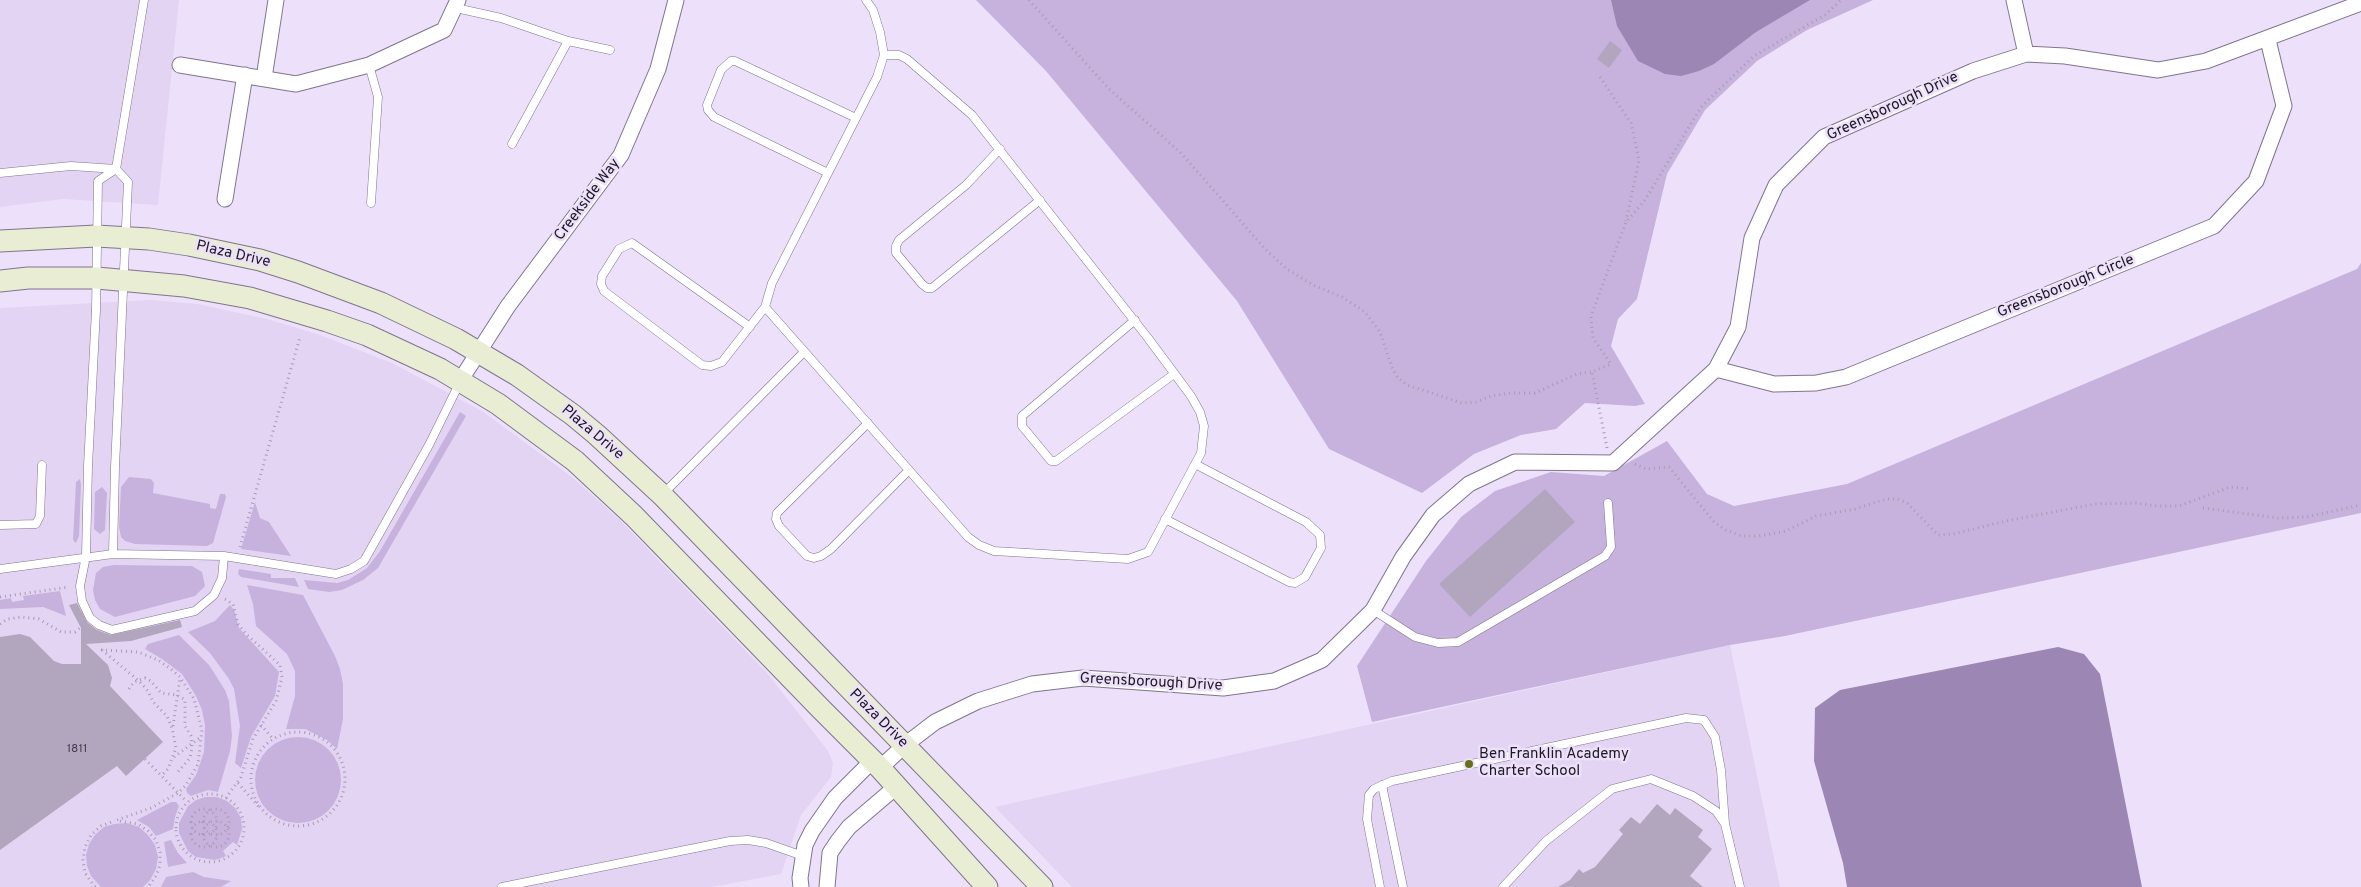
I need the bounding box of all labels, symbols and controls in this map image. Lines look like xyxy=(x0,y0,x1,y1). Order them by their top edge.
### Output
street label: Greensborough Drive xyxy=(1824,69,1962,145)
street label: Creekside Way xyxy=(551,155,625,245)
street label: Plaza Drive xyxy=(194,238,272,272)
street label: Greensborough Circle xyxy=(1995,251,2137,323)
street label: Plaza Drive xyxy=(557,402,627,464)
street label: Greensborough Drive xyxy=(1079,670,1223,696)
street label: Plaza Drive xyxy=(845,686,911,752)
house number: 1811 xyxy=(67,743,87,757)
place label: Ben Franklin Academy Charter School xyxy=(1479,746,1629,781)
marker: Ben Franklin Academy Charter School xyxy=(1463,758,1475,770)

